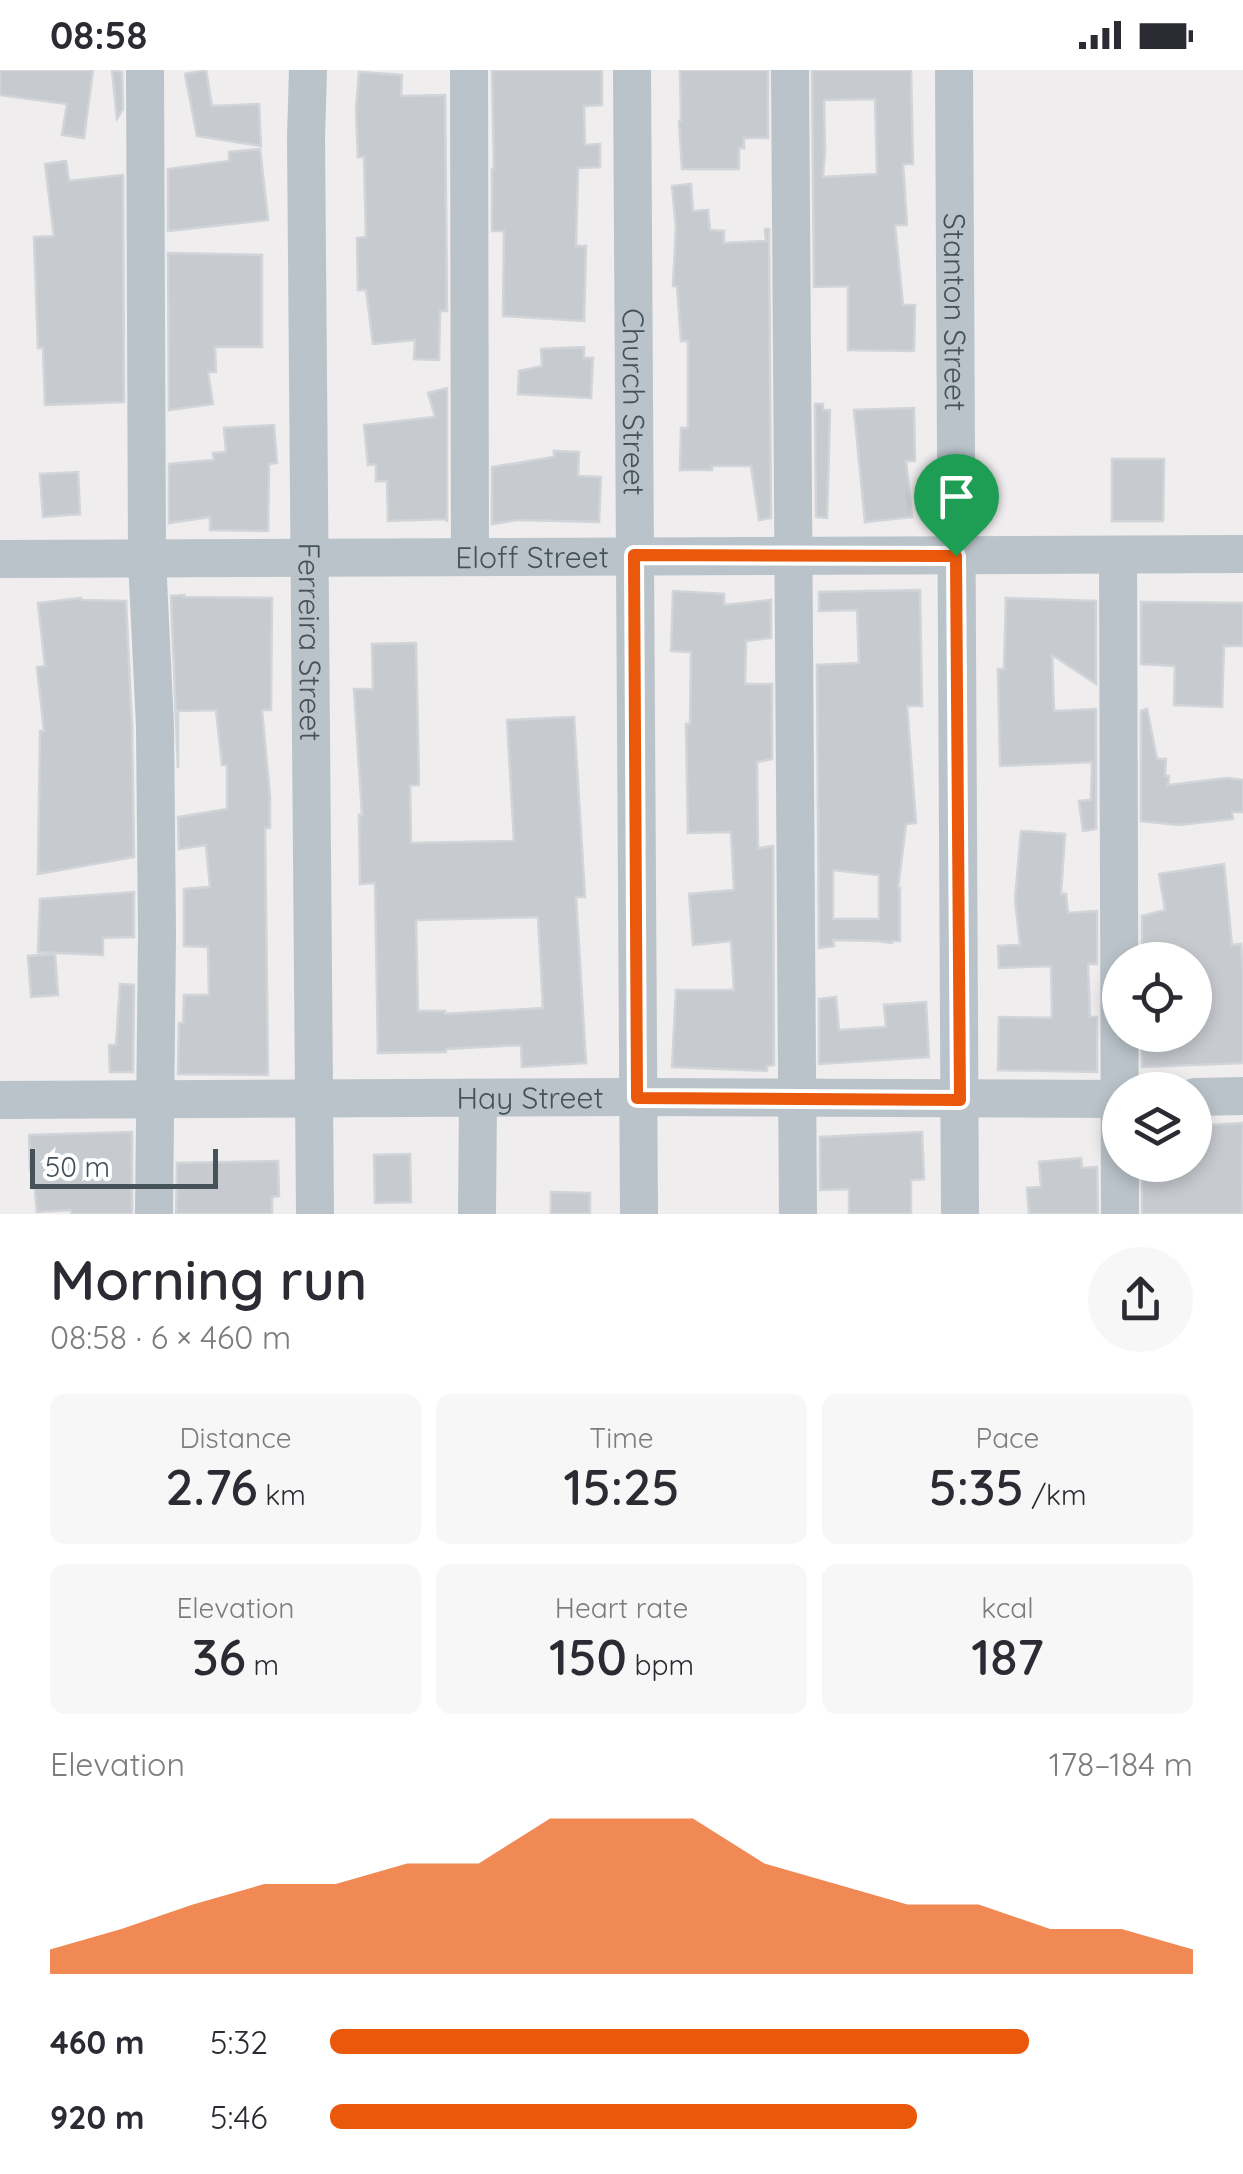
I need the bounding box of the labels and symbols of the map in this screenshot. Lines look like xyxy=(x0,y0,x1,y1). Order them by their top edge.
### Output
street label: Stanton Street xyxy=(936,213,975,411)
street label: Church Street xyxy=(614,308,654,496)
pin xyxy=(914,454,999,557)
street label: Eloff Street xyxy=(455,538,609,576)
street label: Ferreira Street xyxy=(290,542,330,742)
street label: Hay Street xyxy=(456,1078,604,1117)
scale bar xyxy=(30,1144,218,1188)

